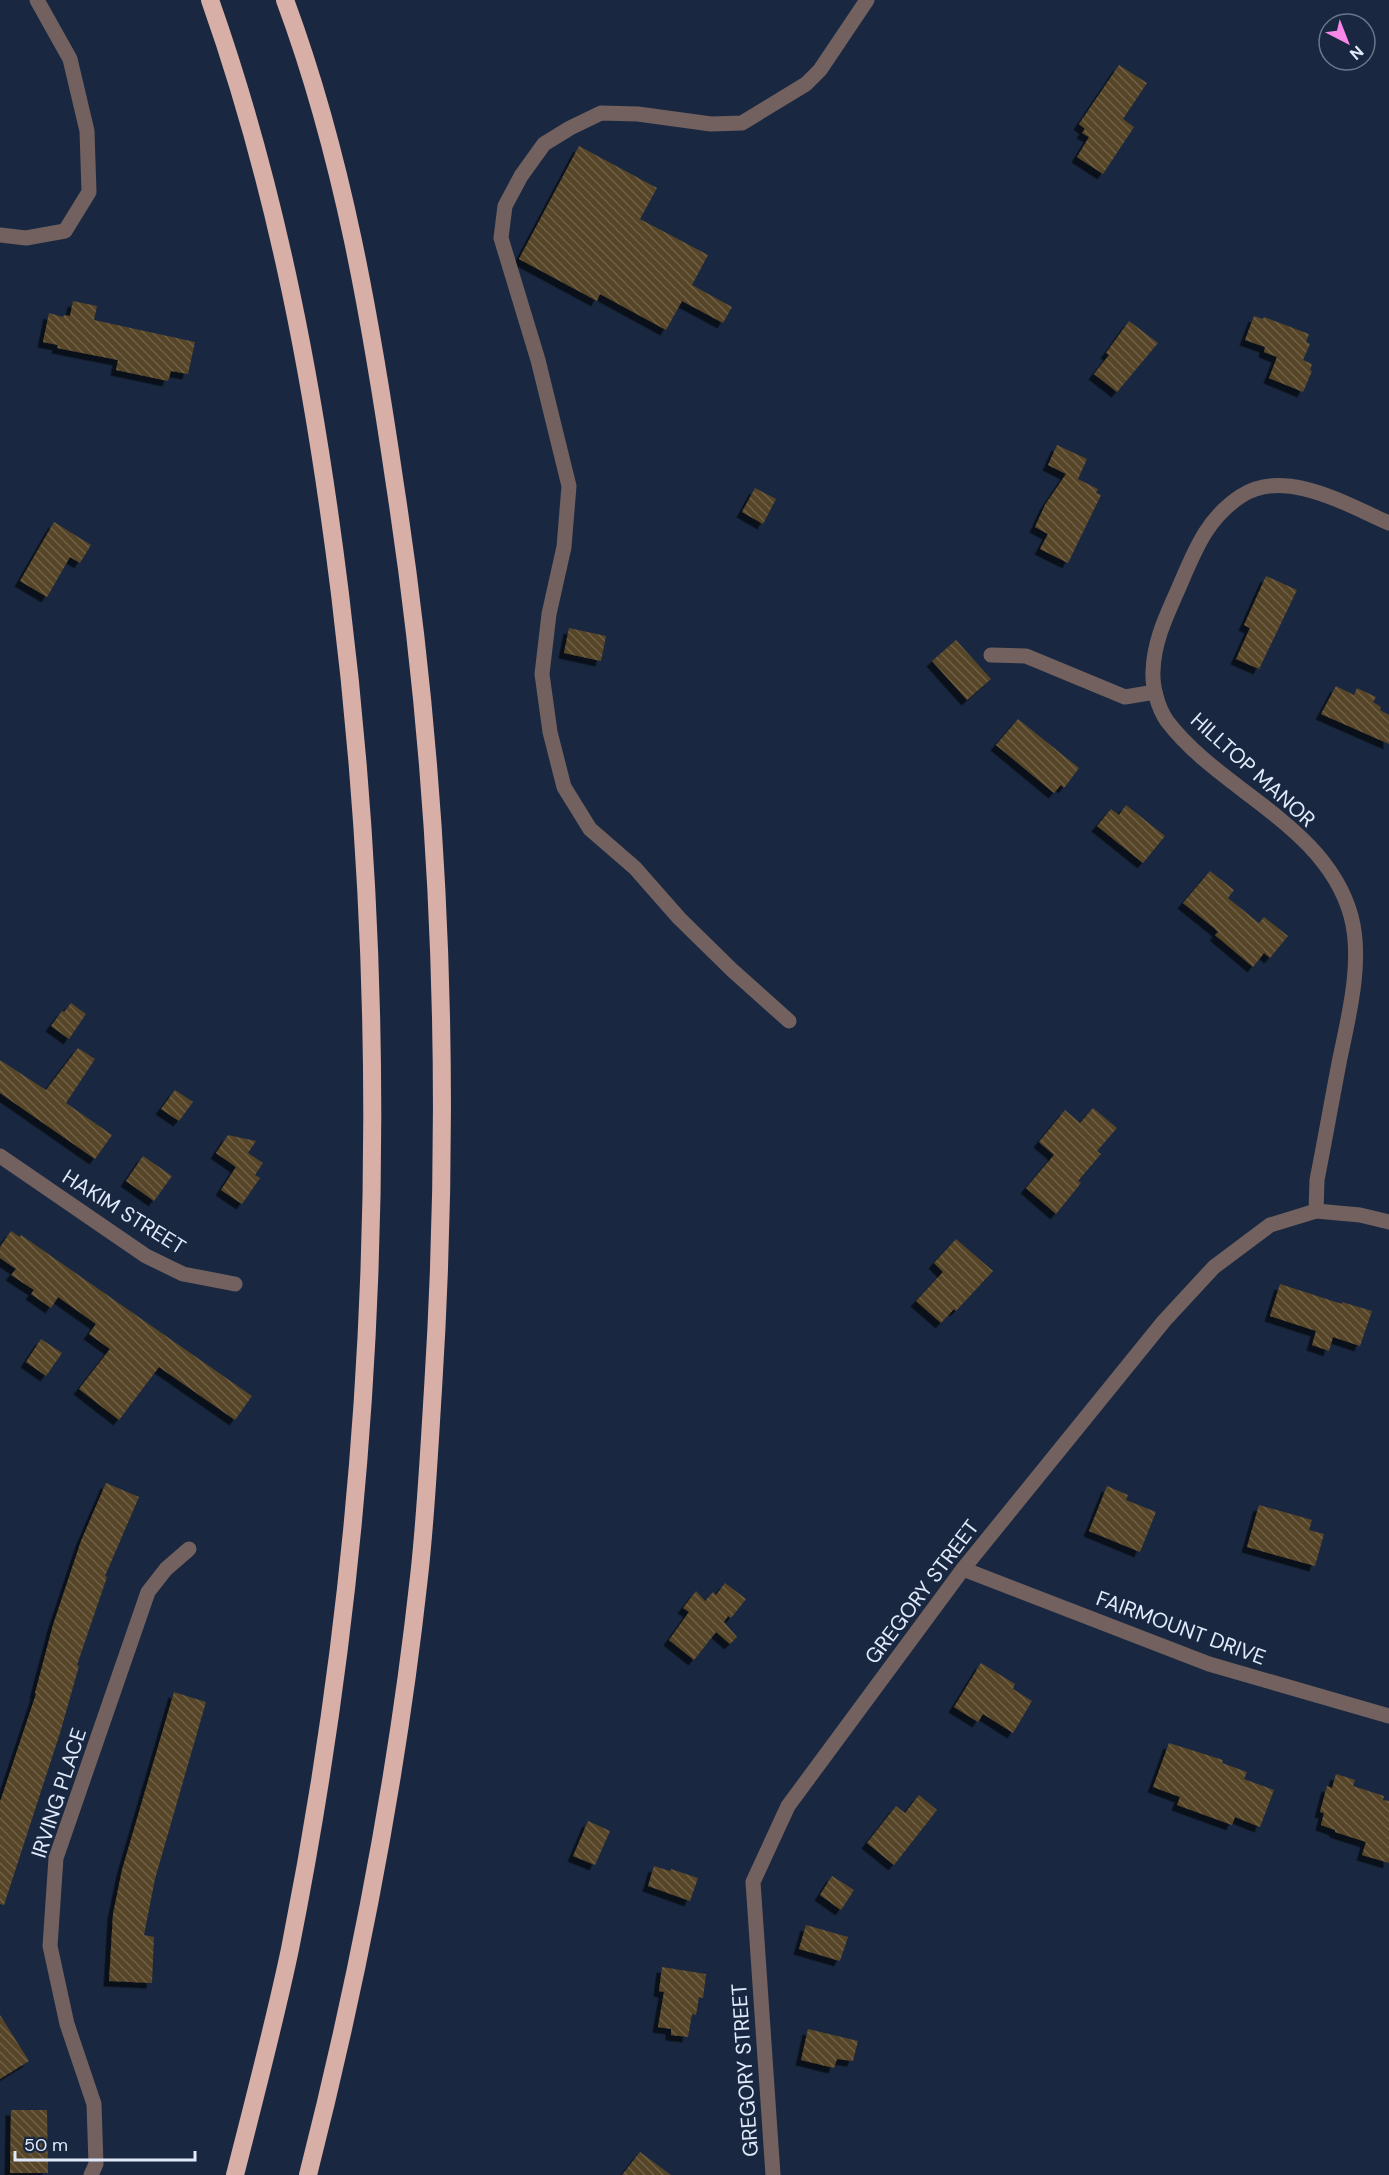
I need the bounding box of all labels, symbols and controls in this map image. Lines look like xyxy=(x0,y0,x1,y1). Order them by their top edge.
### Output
north arrow xyxy=(1317,12,1377,72)
text: N xyxy=(1345,41,1368,64)
street label: HILLTOP MANOR xyxy=(1185,706,1321,834)
street label: HAKIM STREET xyxy=(57,1163,191,1261)
street label: GREGORY STREET xyxy=(859,1514,986,1670)
street label: FAIRMOUNT DRIVE xyxy=(1092,1584,1270,1672)
street label: IRVING PLACE xyxy=(25,1724,93,1862)
street label: GREGORY STREET xyxy=(725,1982,765,2158)
scale bar xyxy=(15,2124,195,2162)
text: 50 m xyxy=(24,2133,68,2157)

